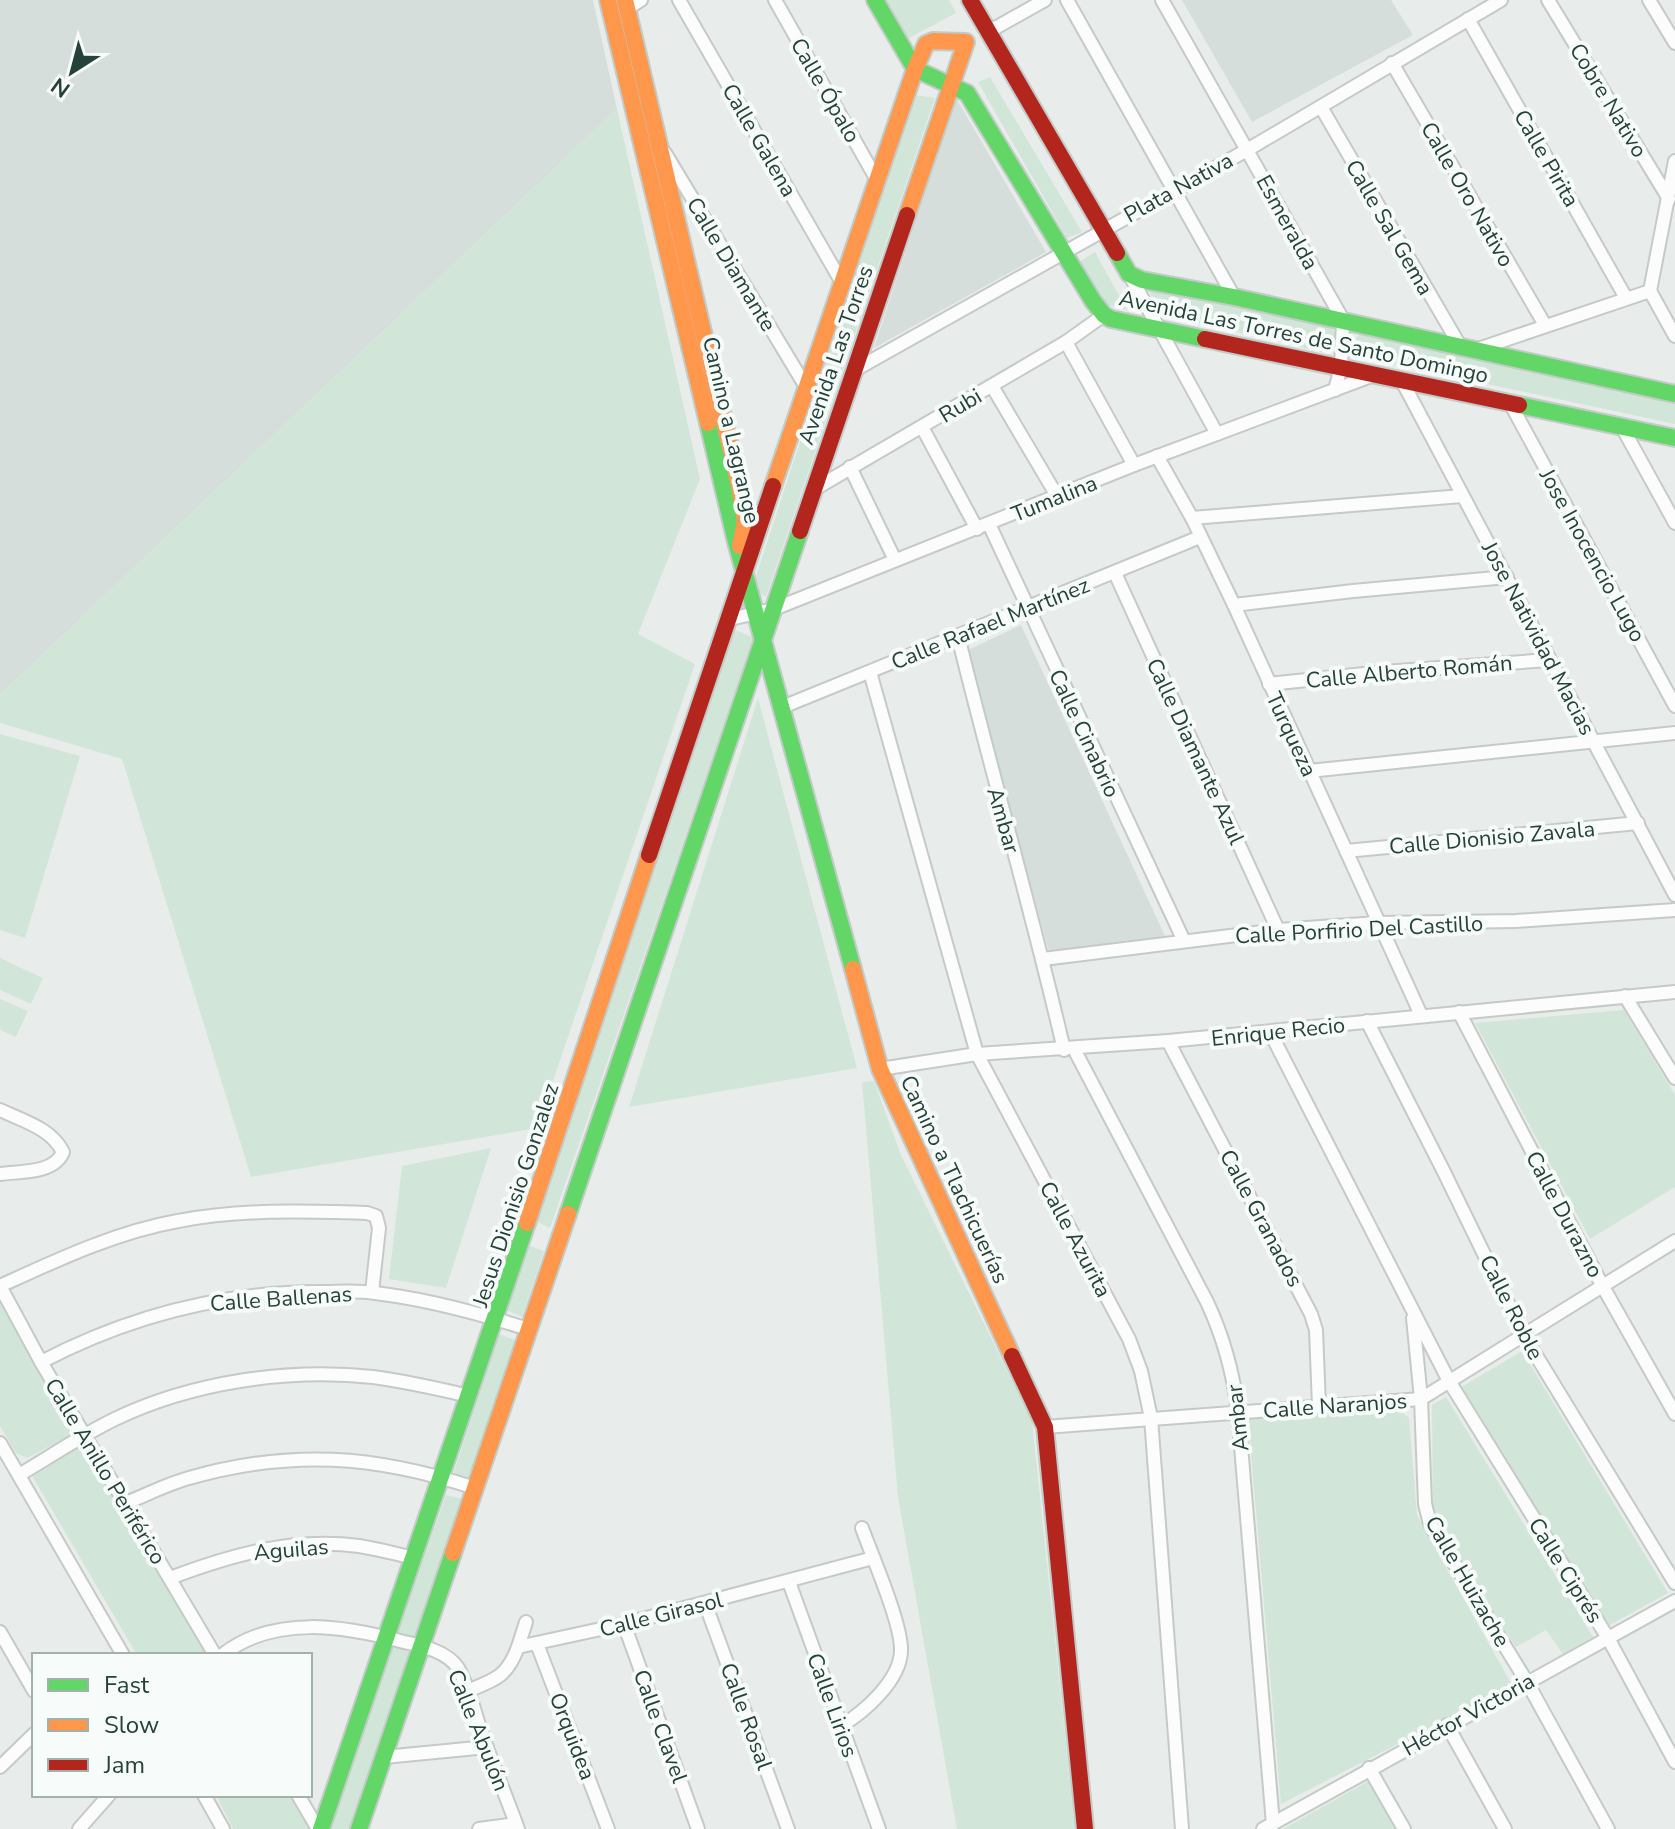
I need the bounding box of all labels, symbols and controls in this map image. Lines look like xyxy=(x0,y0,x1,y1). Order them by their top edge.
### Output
north arrow xyxy=(32,32,112,112)
street label: Calle Ópalo xyxy=(783,33,867,148)
street label: Cobre Nativo xyxy=(1562,38,1654,163)
text: N xyxy=(45,70,76,104)
street label: Calle Galena xyxy=(715,78,804,203)
street label: Calle Pirita xyxy=(1506,104,1586,213)
street label: Calle Oro Nativo xyxy=(1413,116,1521,273)
street label: Plata Nativa xyxy=(1118,146,1239,230)
street label: Calle Sal Gema xyxy=(1338,154,1440,301)
street label: Esmeralda xyxy=(1249,170,1325,275)
street label: Calle Diamante xyxy=(679,192,783,337)
street label: Avenida Las Torres xyxy=(791,262,881,449)
street label: Avenida Las Torres de Santo Domingo xyxy=(1116,283,1491,391)
street label: Camino a Lagrange xyxy=(695,334,767,527)
street label: Rubi xyxy=(934,381,988,430)
street label: Jose Inocencio Lugo xyxy=(1531,462,1652,648)
street label: Tumalina xyxy=(1007,468,1102,530)
street label: Jose Natividad Macias xyxy=(1474,535,1602,741)
street label: Calle Rafael Martínez xyxy=(887,570,1094,677)
street label: Calle Alberto Román xyxy=(1305,648,1514,696)
street label: Calle Diamante Azul xyxy=(1139,653,1252,850)
street label: Calle Cinabrio xyxy=(1041,664,1127,803)
street label: Turqueza xyxy=(1258,687,1324,782)
street label: Ambar xyxy=(979,784,1027,857)
street label: Calle Dionisio Zavala xyxy=(1388,814,1596,862)
street label: Calle Porfirio Del Castillo xyxy=(1234,909,1484,951)
street label: Enrique Recio xyxy=(1210,1010,1347,1054)
street label: Camino a Tlachicuerías xyxy=(893,1070,1016,1288)
street label: Jesus Dionisio Gonzalez xyxy=(465,1080,566,1312)
street label: Calle Granados xyxy=(1212,1145,1310,1292)
street label: Calle Durazno xyxy=(1518,1146,1610,1283)
street label: Calle Azurita xyxy=(1032,1176,1118,1303)
street label: Calle Roble xyxy=(1472,1250,1550,1365)
street label: Calle Ballenas xyxy=(209,1279,353,1319)
street label: Calle Anillo Periférico xyxy=(37,1373,173,1570)
street label: Ambar xyxy=(1220,1383,1256,1453)
street label: Calle Naranjos xyxy=(1262,1386,1408,1426)
street label: Calle Huizache xyxy=(1417,1510,1517,1653)
street label: Calle Ciprés xyxy=(1521,1512,1609,1629)
street label: Aguilas xyxy=(252,1532,330,1568)
street label: Calle Girasol xyxy=(596,1585,727,1645)
street label: Calle Lirios xyxy=(799,1649,865,1762)
legend xyxy=(32,1653,312,1797)
street label: Calle Rosal xyxy=(713,1659,779,1774)
street label: Calle Abulón xyxy=(440,1665,516,1796)
street label: Calle Clavel xyxy=(626,1665,695,1788)
street label: Héctor Victoria xyxy=(1397,1666,1540,1764)
text: Fast xyxy=(104,1669,150,1701)
street label: Orquidea xyxy=(542,1688,602,1784)
text: Slow xyxy=(104,1709,159,1741)
text: Jam xyxy=(103,1749,145,1781)

